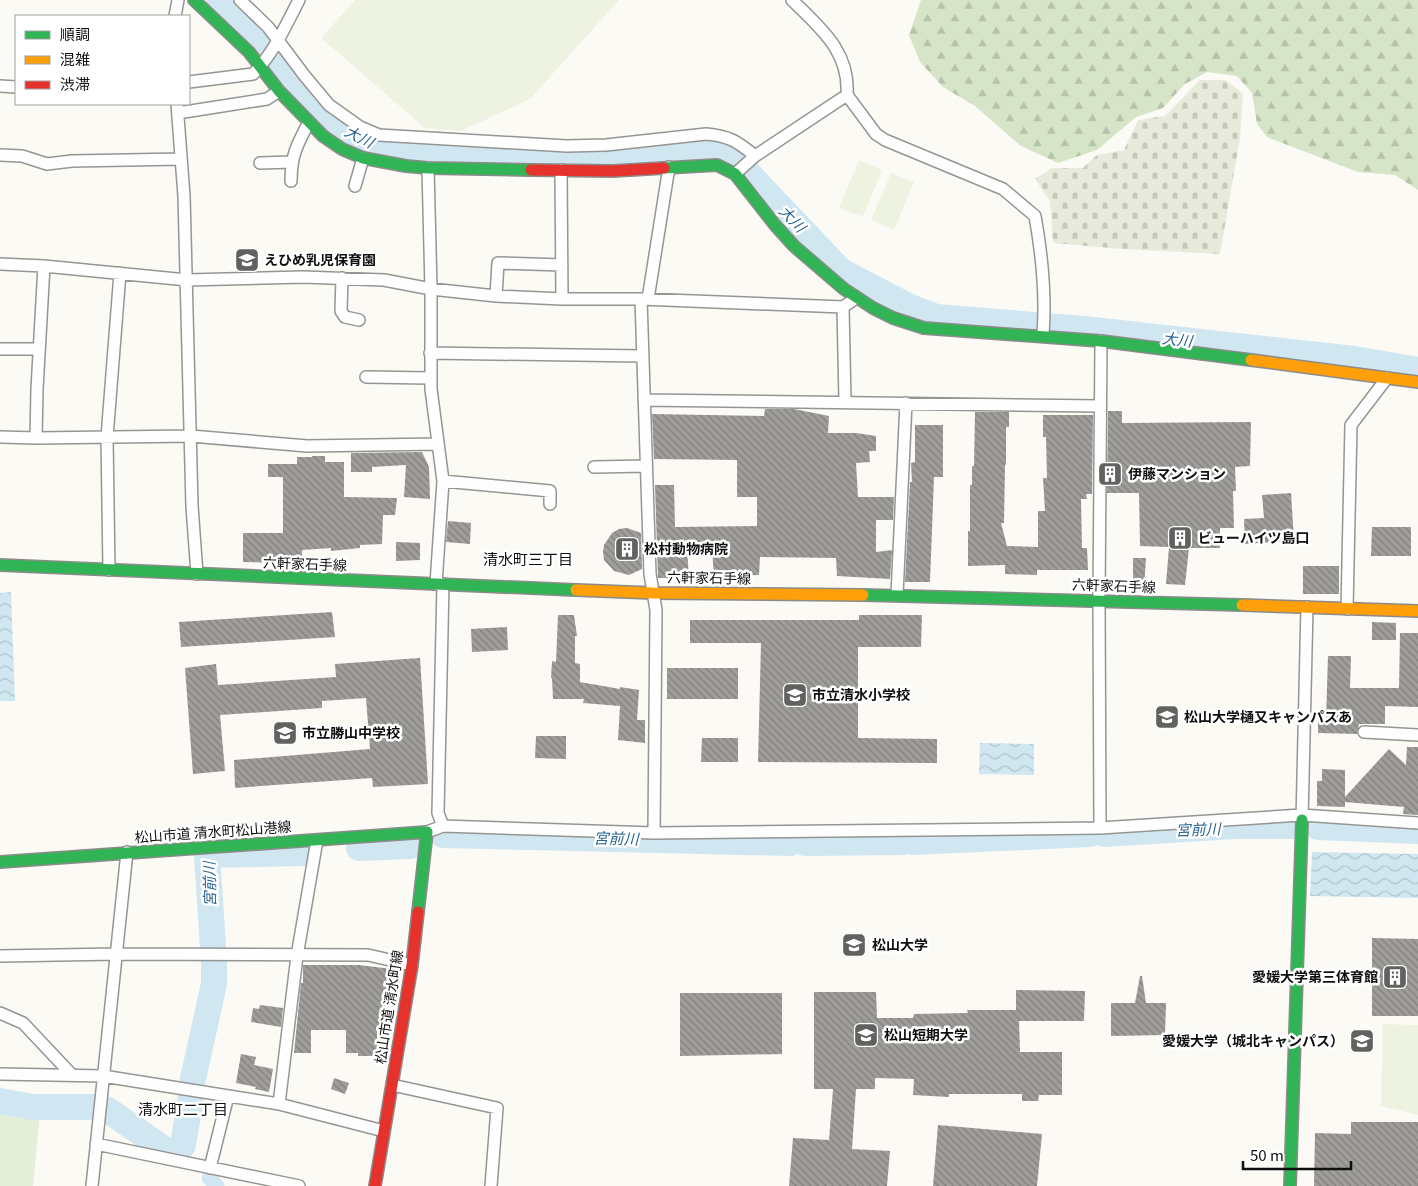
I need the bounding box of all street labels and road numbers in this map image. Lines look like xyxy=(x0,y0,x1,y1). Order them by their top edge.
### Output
street label: 六軒家石手線 xyxy=(263,552,347,574)
street label: 六軒家石手線 xyxy=(667,566,751,588)
street label: 六軒家石手線 xyxy=(1072,574,1156,596)
street label: 松山市道 清水町松山港線 xyxy=(134,816,292,846)
street label: 松山市道 清水町線 xyxy=(369,948,407,1065)

